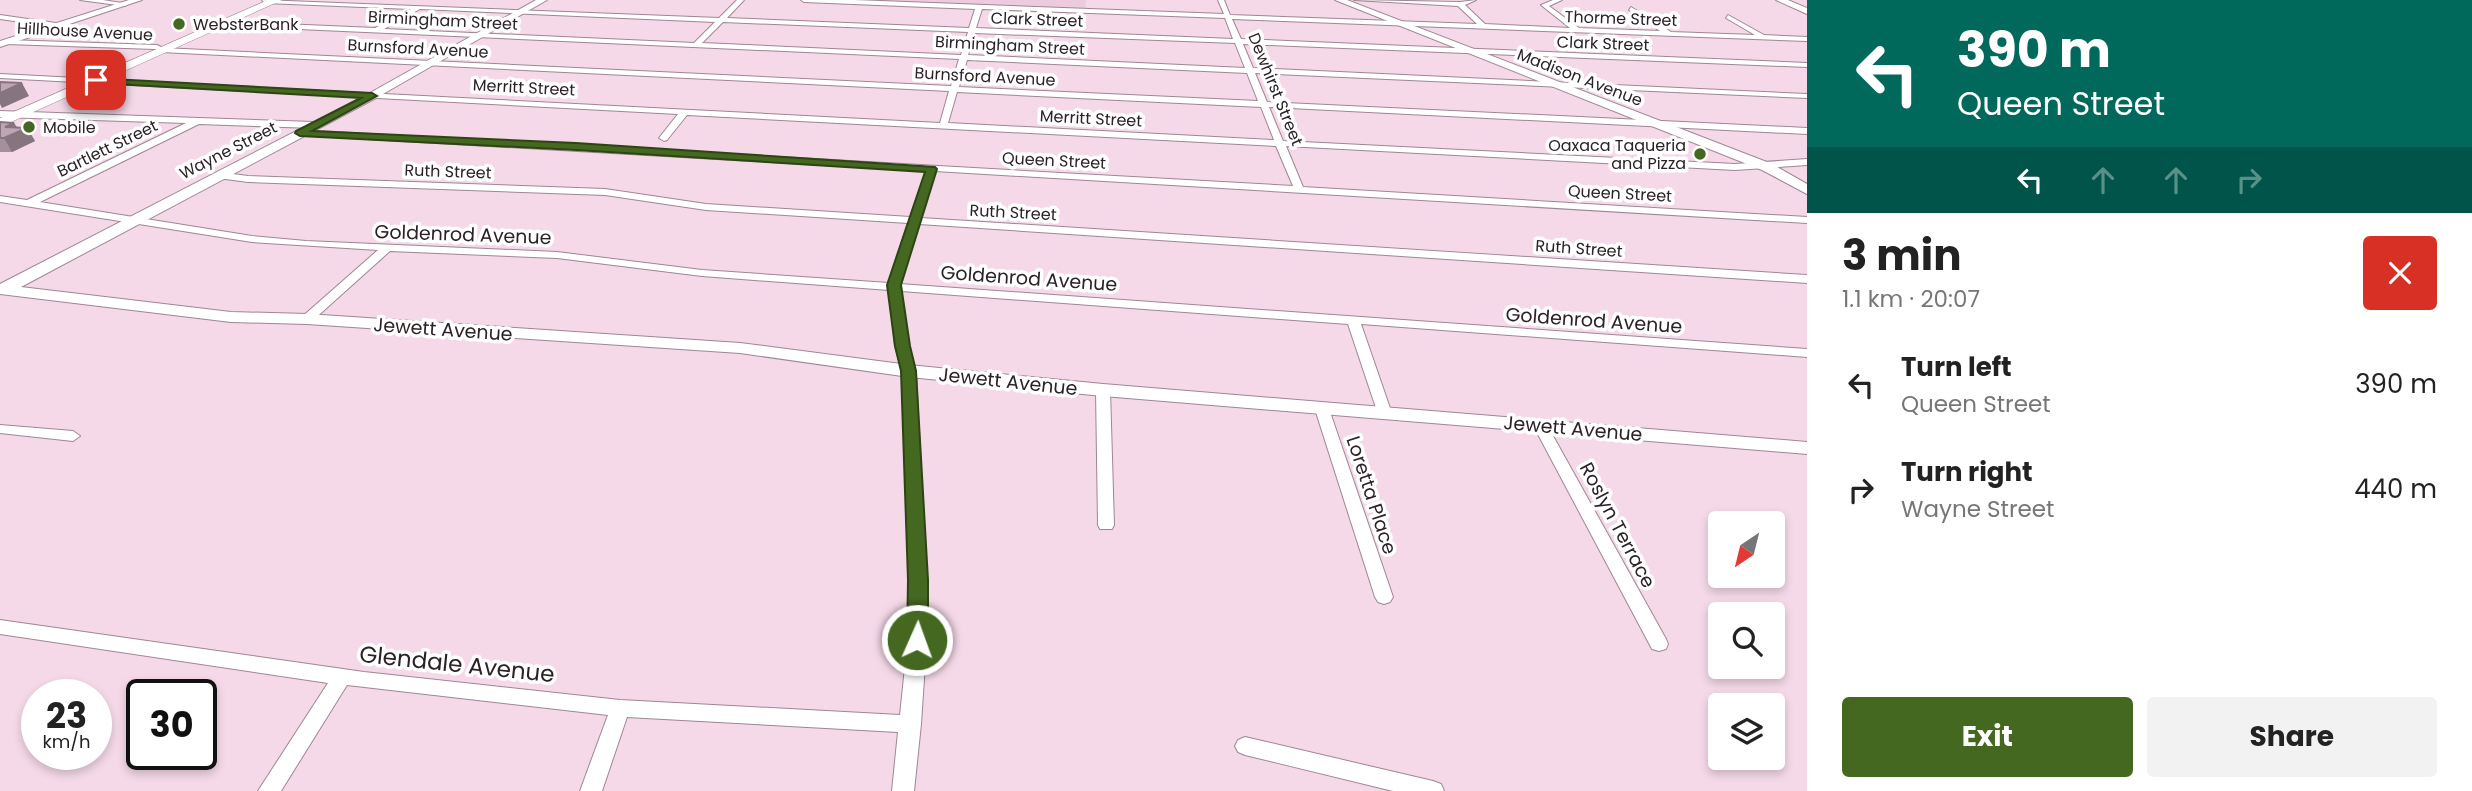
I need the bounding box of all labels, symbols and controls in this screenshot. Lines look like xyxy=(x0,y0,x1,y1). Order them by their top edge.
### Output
street label: Birmingham Street xyxy=(368,5,519,36)
street label: Thorme Street xyxy=(1564,5,1678,32)
street label: Clark Street xyxy=(990,6,1084,33)
place label: WebsterBank xyxy=(193,13,299,36)
street label: Hillhouse Avenue xyxy=(16,16,154,47)
marker: WebsterBank xyxy=(171,16,187,32)
text: 390 m xyxy=(1957,16,2111,84)
icon: left xyxy=(1842,28,1933,119)
street label: Dewhirst Street xyxy=(1242,29,1309,149)
street label: Birmingham Street xyxy=(935,30,1086,61)
street label: Clark Street xyxy=(1556,30,1650,57)
street label: Burnsford Avenue xyxy=(347,33,489,64)
street label: Madison Avenue xyxy=(1514,43,1646,112)
pin xyxy=(66,50,126,110)
icon: arrive xyxy=(77,61,115,99)
street label: Burnsford Avenue xyxy=(914,61,1056,92)
street label: Merritt Street xyxy=(472,73,576,102)
text: Queen Street xyxy=(1957,81,2165,126)
street label: Merritt Street xyxy=(1039,104,1143,133)
street label: Bartlett Street xyxy=(53,114,161,183)
place label: Mobile xyxy=(43,116,96,139)
street label: Wayne Street xyxy=(175,116,281,185)
marker: Mobile xyxy=(21,119,37,135)
place label: Oaxaca Taqueria and Pizza xyxy=(1548,134,1686,175)
street label: Queen Street xyxy=(1001,146,1107,175)
marker: Oaxaca Taqueria and Pizza xyxy=(1692,146,1708,162)
street label: Ruth Street xyxy=(404,158,492,185)
icon: left xyxy=(2011,161,2049,199)
icon: ahead xyxy=(2084,161,2122,199)
icon: ahead xyxy=(2157,161,2195,199)
icon: right xyxy=(2230,161,2268,199)
street label: Queen Street xyxy=(1567,179,1673,208)
street label: Ruth Street xyxy=(969,199,1057,226)
street label: Goldenrod Avenue xyxy=(374,218,552,251)
text: 3 min xyxy=(1842,226,1962,285)
street label: Ruth Street xyxy=(1535,234,1623,263)
button: close xyxy=(2363,236,2437,310)
street label: Goldenrod Avenue xyxy=(940,259,1118,298)
text: 1.1 km · 20:07 xyxy=(1842,283,1980,315)
street label: Goldenrod Avenue xyxy=(1505,301,1683,340)
street label: Jewett Avenue xyxy=(372,311,513,348)
text: Turn left xyxy=(1901,349,2012,385)
street label: Jewett Avenue xyxy=(937,361,1079,402)
icon: left xyxy=(1842,366,1880,404)
text: 390 m xyxy=(2355,366,2437,402)
text: Queen Street xyxy=(1901,388,2051,420)
street label: Jewett Avenue xyxy=(1502,409,1644,448)
street label: Loretta Place xyxy=(1340,433,1403,558)
text: Turn right xyxy=(1901,454,2033,490)
street label: Roslyn Terrace xyxy=(1573,458,1662,593)
icon: right xyxy=(1842,471,1880,509)
text: 440 m xyxy=(2354,471,2437,507)
text: Wayne Street xyxy=(1901,493,2054,525)
north arrow xyxy=(1708,511,1785,588)
map controls xyxy=(1708,511,1785,770)
button: search xyxy=(1708,602,1785,679)
position arrow xyxy=(880,603,954,677)
street label: Glendale Avenue xyxy=(358,638,556,690)
speed limit sign: 30 xyxy=(126,679,217,770)
text: 23 xyxy=(46,691,87,740)
button: layers xyxy=(1708,693,1785,770)
button: Exit xyxy=(1842,697,2133,777)
button: Share xyxy=(2147,697,2437,777)
text: km/h xyxy=(43,729,90,754)

